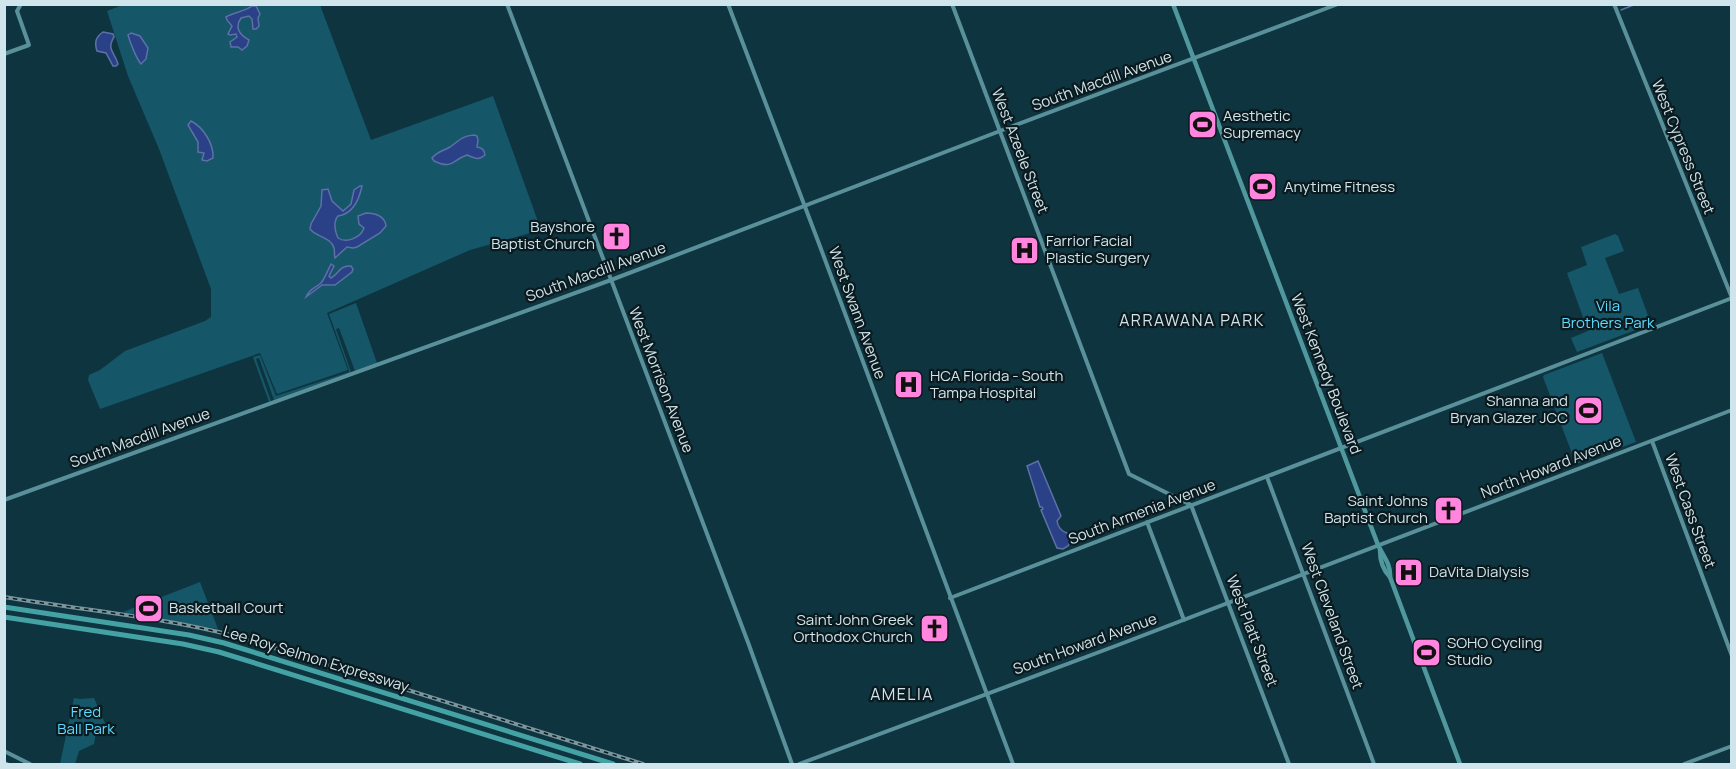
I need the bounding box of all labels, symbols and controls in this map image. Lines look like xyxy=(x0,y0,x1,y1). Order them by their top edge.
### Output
street label: South Macdill Avenue xyxy=(1029,45,1175,116)
street label: West Cypress Street xyxy=(1647,77,1720,217)
street label: West Azeele Street xyxy=(987,85,1054,216)
place label: Aesthetic Supremacy xyxy=(1223,105,1301,143)
sports icon: Aesthetic Supremacy xyxy=(1186,109,1218,141)
sports icon: Anytime Fitness xyxy=(1247,171,1279,203)
place label: Anytime Fitness xyxy=(1284,176,1395,197)
place label: Bayshore Baptist Church xyxy=(491,216,595,254)
church icon: Bayshore Baptist Church xyxy=(600,220,632,252)
place label: Farrior Facial Plastic Surgery xyxy=(1046,230,1150,268)
hospital icon: Farrior Facial Plastic Surgery xyxy=(1009,234,1041,266)
street label: South Macdill Avenue xyxy=(523,236,669,307)
street label: West Swann Avenue xyxy=(824,244,891,382)
street label: West Kennedy Boulevard xyxy=(1286,290,1367,457)
park label: Vila Brothers Park xyxy=(1562,295,1655,333)
street label: West Morrison Avenue xyxy=(624,304,699,456)
district label: ARRAWANA PARK xyxy=(1119,309,1265,331)
place label: HCA Florida - South Tampa Hospital xyxy=(930,365,1064,403)
hospital icon: HCA Florida - South Tampa Hospital xyxy=(893,369,925,401)
place label: Shanna and Bryan Glazer JCC xyxy=(1450,390,1568,428)
sports icon: Shanna and Bryan Glazer JCC xyxy=(1573,394,1605,426)
street label: South Macdill Avenue xyxy=(67,402,213,473)
street label: North Howard Avenue xyxy=(1477,430,1624,503)
street label: West Cass Street xyxy=(1660,451,1721,571)
street label: South Armenia Avenue xyxy=(1065,474,1219,549)
place label: Saint Johns Baptist Church xyxy=(1324,490,1428,528)
church icon: Saint Johns Baptist Church xyxy=(1433,494,1465,526)
street label: West Cleveland Street xyxy=(1296,540,1369,692)
hospital icon: DaVita Dialysis xyxy=(1392,556,1424,588)
place label: DaVita Dialysis xyxy=(1429,561,1529,582)
street label: West Platt Street xyxy=(1222,572,1283,690)
sports icon: Basketball Court xyxy=(132,592,164,624)
place label: Basketball Court xyxy=(169,597,284,618)
street label: South Howard Avenue xyxy=(1010,608,1160,679)
place label: Saint John Greek Orthodox Church xyxy=(793,609,914,647)
church icon: Saint John Greek Orthodox Church xyxy=(918,613,950,645)
street label: Lee Roy Selmon Expressway xyxy=(220,620,412,697)
place label: SOHO Cycling Studio xyxy=(1447,632,1542,670)
sports icon: SOHO Cycling Studio xyxy=(1410,636,1442,668)
district label: AMELIA xyxy=(870,683,934,705)
park label: Fred Ball Park xyxy=(57,701,115,739)

